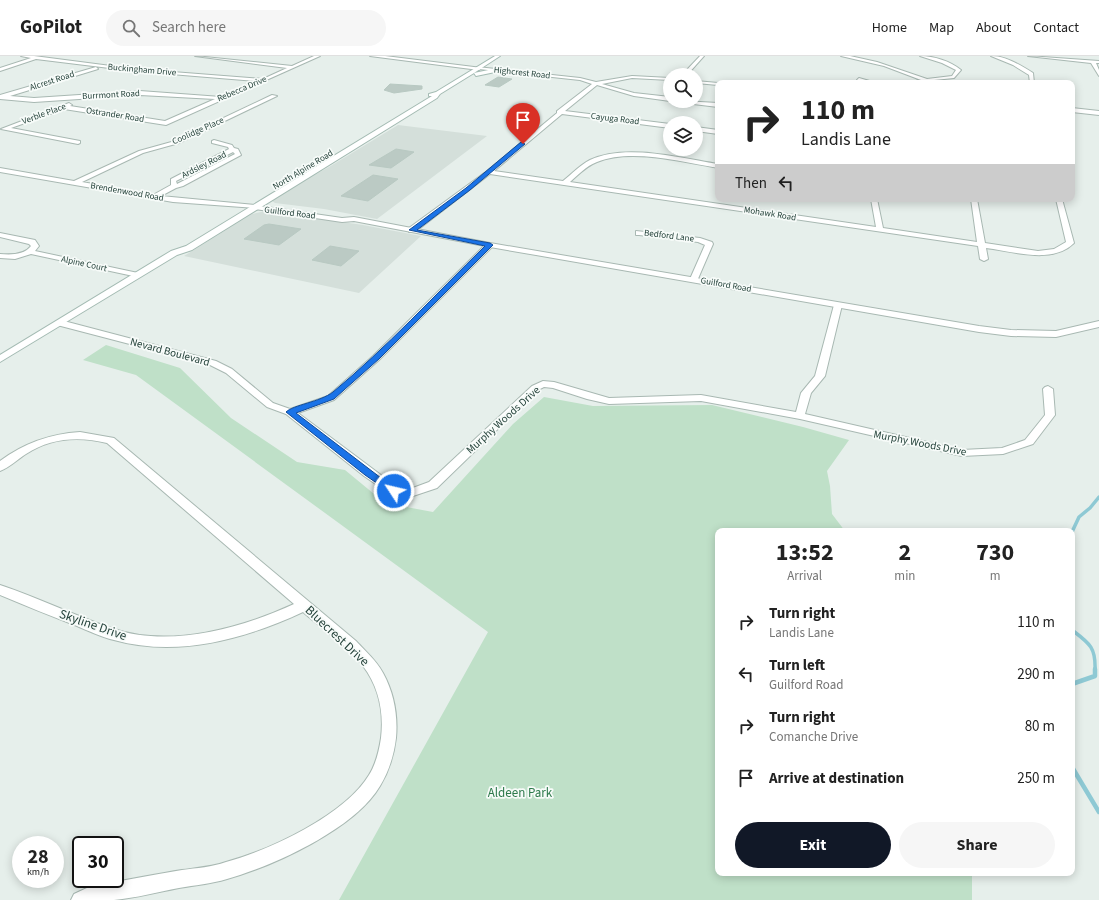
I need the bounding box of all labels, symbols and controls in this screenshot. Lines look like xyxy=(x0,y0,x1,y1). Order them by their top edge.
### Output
search box xyxy=(106,10,386,46)
text: GoPilot xyxy=(20,14,82,41)
icon: search xyxy=(120,17,142,39)
text: Search here xyxy=(152,17,226,38)
text: Home xyxy=(872,18,907,38)
text: Map xyxy=(929,18,954,38)
text: About xyxy=(976,18,1011,38)
text: Contact xyxy=(1033,18,1079,38)
street label: Buckingham Drive xyxy=(107,61,177,80)
street label: Highcrest Road xyxy=(493,64,551,82)
street label: Alcrest Road xyxy=(28,68,76,94)
map controls xyxy=(663,68,703,156)
button: search xyxy=(663,68,703,108)
street label: Rebecca Drive xyxy=(215,73,269,105)
street label: Burrmont Road xyxy=(82,87,140,103)
text: 110 m xyxy=(801,90,875,130)
icon: right xyxy=(735,96,787,148)
street label: Verble Place xyxy=(20,100,68,128)
pin xyxy=(506,103,540,144)
street label: Ostrander Road xyxy=(85,104,145,126)
icon: arrive xyxy=(512,109,534,131)
street label: Cayuga Road xyxy=(590,110,640,128)
street label: Coolidge Place xyxy=(170,114,226,148)
button: layers xyxy=(663,116,703,156)
text: Landis Lane xyxy=(801,127,891,152)
street label: North Alpine Road xyxy=(270,147,336,193)
street label: Ardsley Road xyxy=(179,148,229,182)
icon: left xyxy=(775,172,797,194)
text: Then xyxy=(735,173,767,194)
street label: Brendenwood Road xyxy=(89,179,165,205)
street label: Guilford Road xyxy=(264,203,316,223)
street label: Mohawk Road xyxy=(743,203,797,225)
street label: Bedford Lane xyxy=(643,226,695,246)
street label: Alpine Court xyxy=(60,253,108,275)
street label: Guilford Road xyxy=(699,274,753,296)
street label: Nevard Boulevard xyxy=(128,334,212,370)
street label: Murphy Woods Drive xyxy=(463,382,544,457)
street label: Murphy Woods Drive xyxy=(872,427,968,459)
position arrow xyxy=(373,470,415,512)
text: 13:52 xyxy=(776,535,834,570)
text: 2 xyxy=(899,535,911,570)
text: 730 xyxy=(976,535,1014,570)
text: Arrival xyxy=(787,567,822,585)
text: min xyxy=(894,567,915,585)
text: m xyxy=(990,567,1001,585)
street label: Bluecrest Drive xyxy=(301,602,373,670)
text: Turn right xyxy=(769,603,835,624)
street label: Skyline Drive xyxy=(57,605,129,645)
icon: right xyxy=(735,611,757,633)
text: 110 m xyxy=(1017,612,1055,633)
text: Landis Lane xyxy=(769,624,834,642)
text: Turn left xyxy=(769,655,825,676)
icon: left xyxy=(735,663,757,685)
text: 290 m xyxy=(1017,664,1055,685)
text: Guilford Road xyxy=(769,676,843,694)
text: Turn right xyxy=(769,707,835,728)
icon: right xyxy=(735,715,757,737)
text: 80 m xyxy=(1025,716,1055,737)
text: Comanche Drive xyxy=(769,728,858,746)
icon: arrive xyxy=(735,767,757,789)
text: Arrive at destination xyxy=(769,768,904,789)
text: 250 m xyxy=(1017,768,1055,789)
park label: Aldeen Park xyxy=(488,784,553,802)
button: Exit xyxy=(735,822,891,868)
button: Share xyxy=(899,822,1055,868)
speed limit sign: 30 xyxy=(72,836,124,888)
text: 28 xyxy=(27,843,49,871)
text: km/h xyxy=(27,865,49,879)

